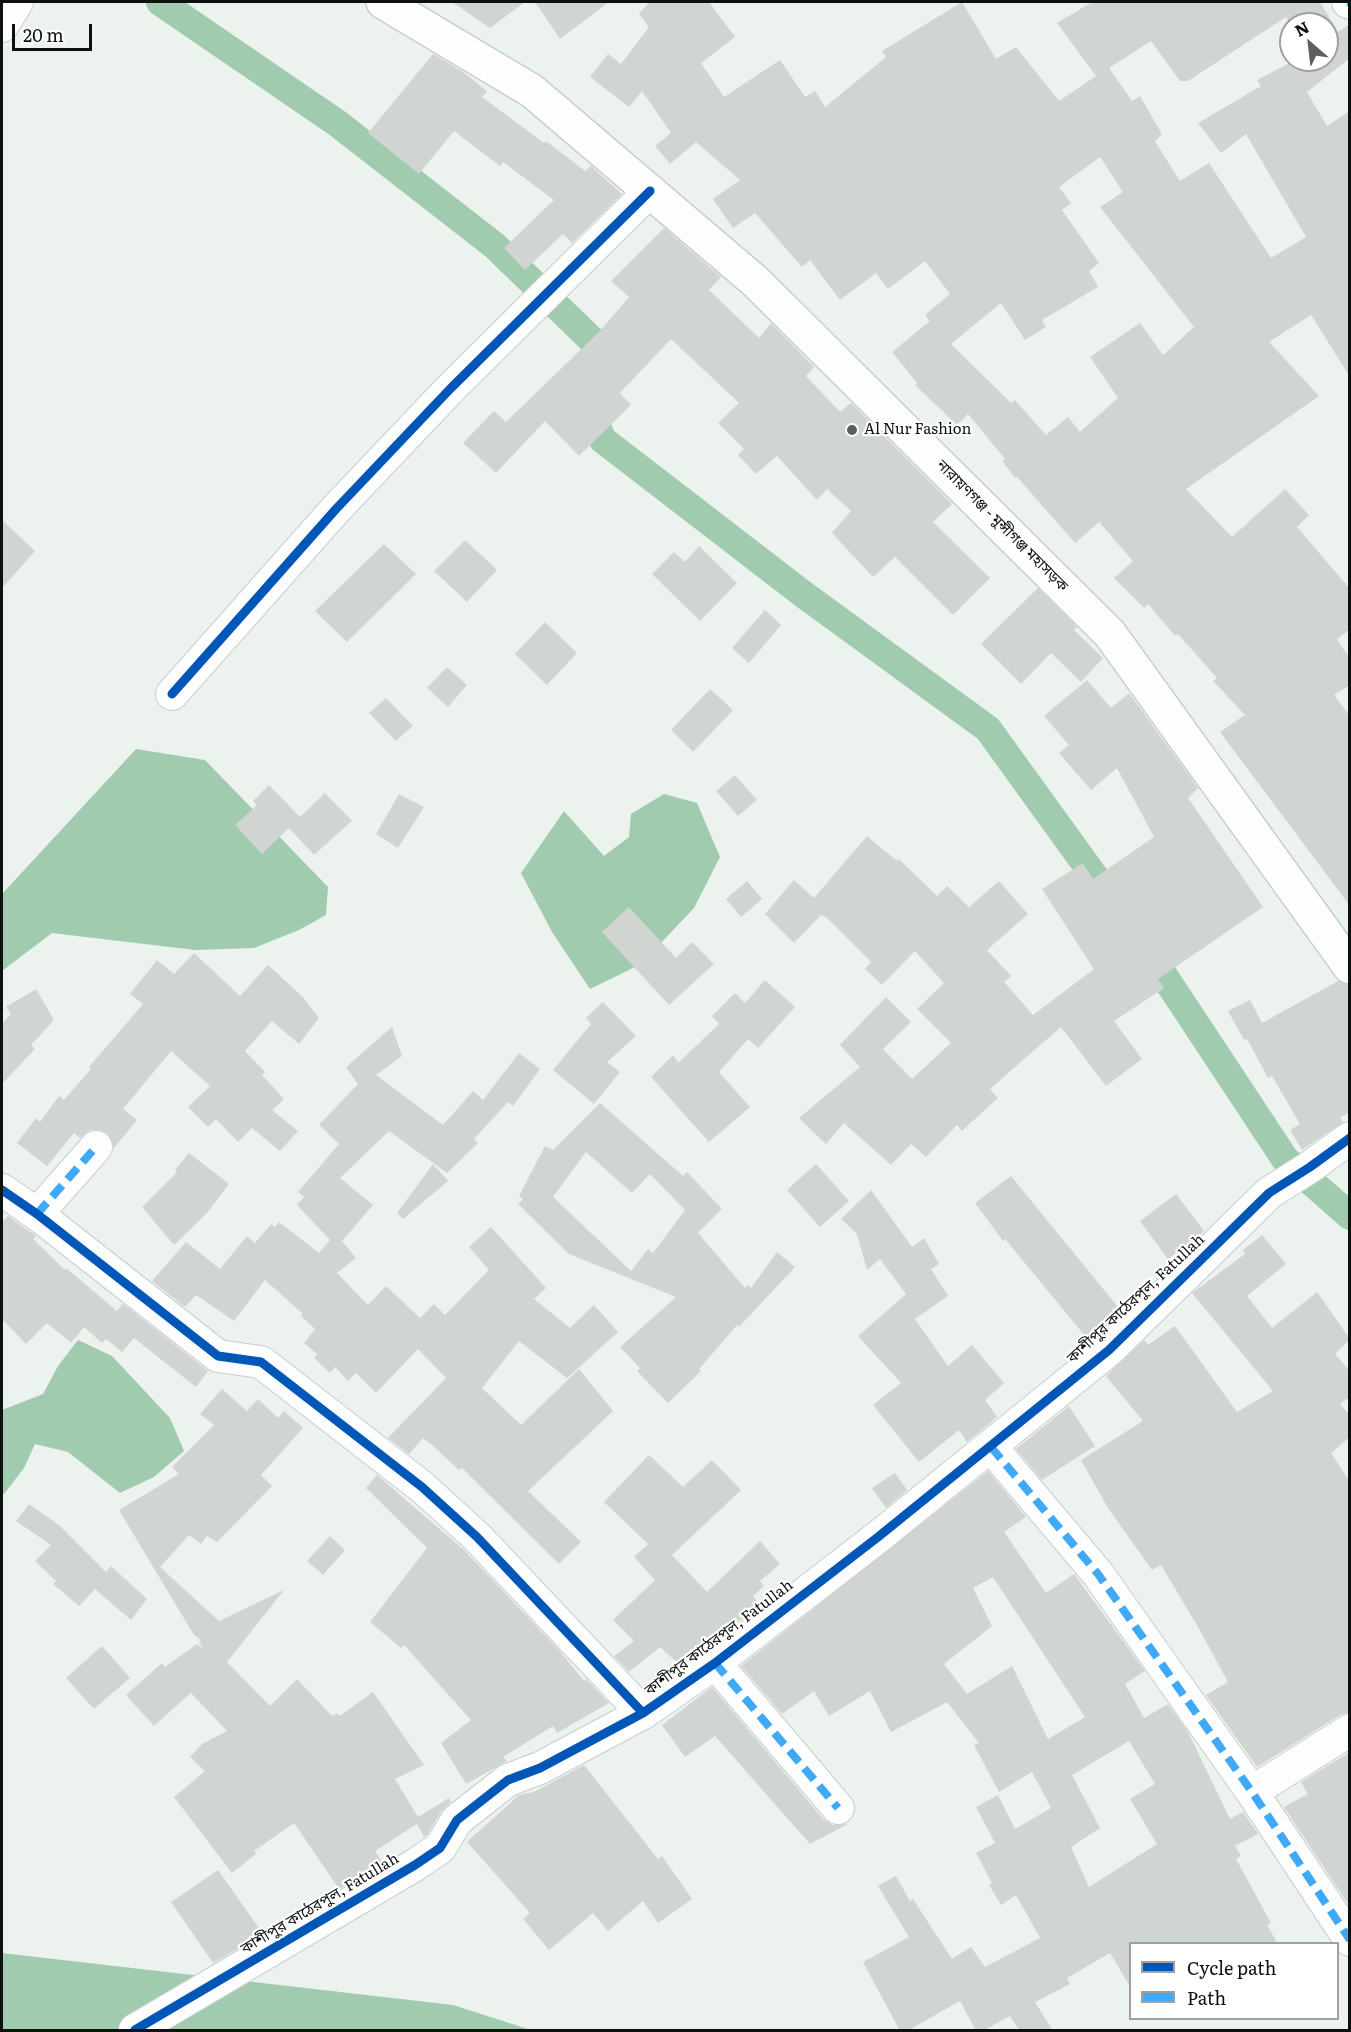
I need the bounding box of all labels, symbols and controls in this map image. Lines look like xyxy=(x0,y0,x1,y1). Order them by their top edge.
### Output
scale bar xyxy=(15,12,94,50)
north arrow xyxy=(1279,12,1339,72)
text: N xyxy=(1290,14,1313,42)
text: 20 m xyxy=(23,21,64,48)
place label: Al Nur Fashion xyxy=(864,421,971,439)
marker: Al Nur Fashion xyxy=(845,423,859,437)
street label: নারায়ণগঞ্জ - মুন্সীগঞ্জ মহাসড়ক xyxy=(932,456,1072,596)
street label: কাশীপুর কাঠেরপুল, Fatullah xyxy=(1064,1231,1208,1367)
street label: কাশীপুর কাঠেরপুল, Fatullah xyxy=(641,1576,797,1700)
street label: কাশীপুর কাঠেরপুল, Fatullah xyxy=(238,1850,402,1958)
legend xyxy=(1129,1942,1339,2020)
text: Cycle path xyxy=(1187,1954,1276,1981)
text: Path xyxy=(1187,1984,1226,2011)

